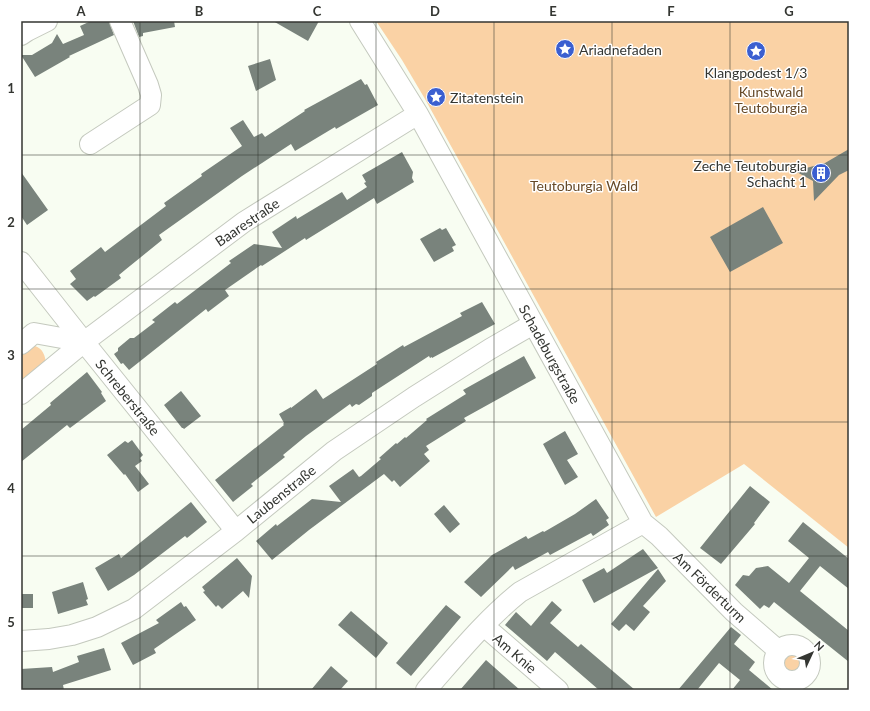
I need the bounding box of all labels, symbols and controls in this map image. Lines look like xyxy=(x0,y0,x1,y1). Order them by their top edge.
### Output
text: A xyxy=(75,3,86,19)
text: B xyxy=(195,3,204,19)
text: C xyxy=(313,3,322,19)
text: D xyxy=(430,3,440,19)
text: E xyxy=(549,3,557,19)
text: F xyxy=(667,3,675,19)
text: G xyxy=(784,3,794,19)
place icon: Ariadnefaden xyxy=(554,38,576,60)
place icon: Klangpodest 1/3 xyxy=(745,40,767,62)
place label: Ariadnefaden xyxy=(579,41,662,58)
place label: Klangpodest 1/3 xyxy=(705,64,807,81)
text: 1 xyxy=(7,80,15,96)
park label: Kunstwald Teutoburgia xyxy=(735,83,807,116)
place icon: Zitatenstein xyxy=(425,86,447,108)
place label: Zitatenstein xyxy=(450,89,523,106)
place label: Zeche Teutoburgia Schacht 1 xyxy=(694,157,807,190)
building icon: Zeche Teutoburgia Schacht 1 xyxy=(810,162,832,184)
park label: Teutoburgia Wald xyxy=(530,177,638,194)
street label: Baarestraße xyxy=(212,194,282,250)
text: 2 xyxy=(7,214,15,230)
street label: Schadeburgstraße xyxy=(516,301,584,407)
text: 3 xyxy=(7,347,15,363)
street label: Schreberstraße xyxy=(92,355,164,439)
street label: Laubenstraße xyxy=(243,461,319,527)
text: 4 xyxy=(7,480,15,496)
street label: Am Förderturm xyxy=(670,548,750,626)
text: 5 xyxy=(7,614,15,630)
street label: Am Knie xyxy=(490,629,540,677)
north arrow xyxy=(792,633,832,673)
text: N xyxy=(812,638,827,653)

